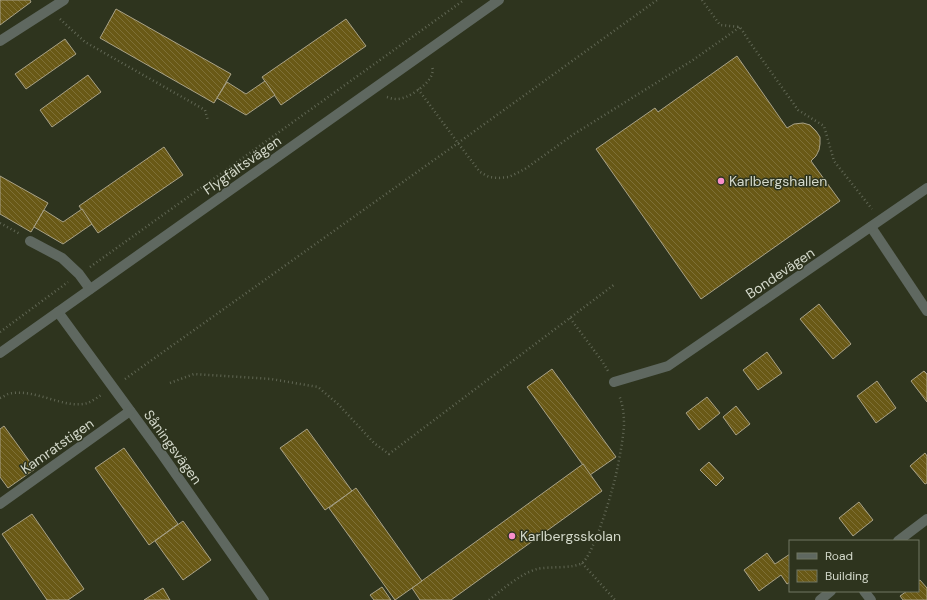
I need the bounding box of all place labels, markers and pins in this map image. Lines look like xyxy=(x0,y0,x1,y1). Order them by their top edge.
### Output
place label: Karlbergshallen xyxy=(729,172,827,190)
marker: Karlbergshallen xyxy=(716,176,726,186)
place label: Karlbergsskolan xyxy=(520,527,621,545)
marker: Karlbergsskolan xyxy=(507,531,517,541)

